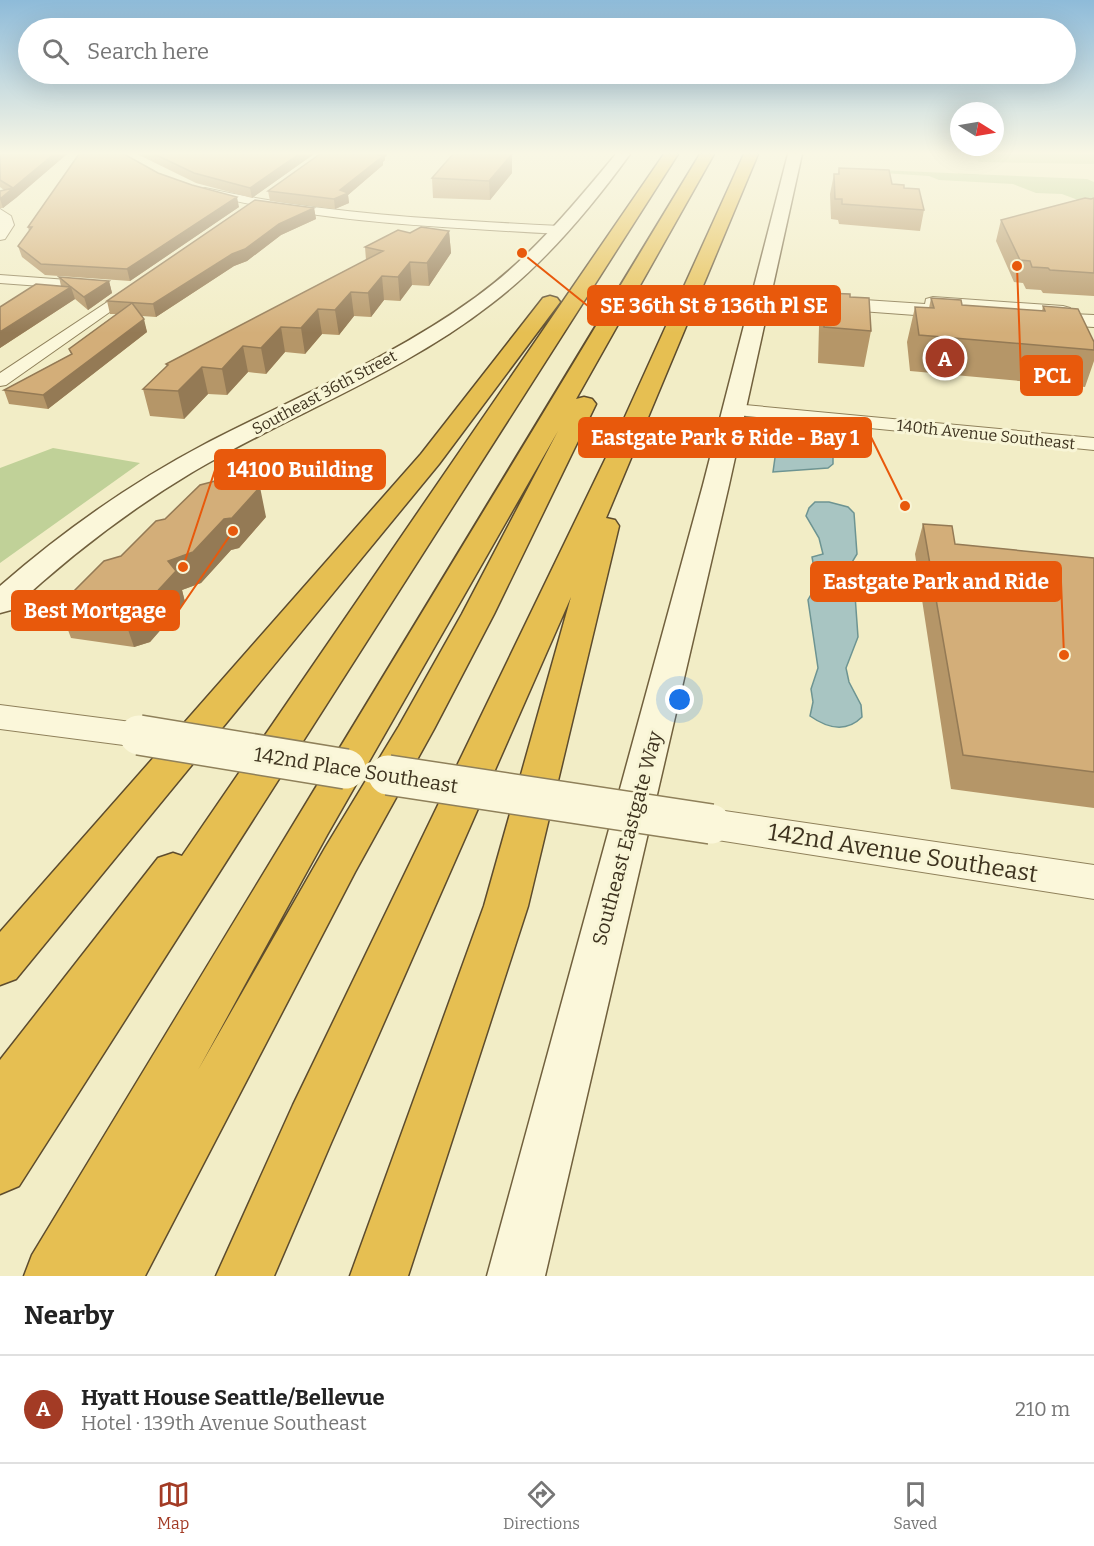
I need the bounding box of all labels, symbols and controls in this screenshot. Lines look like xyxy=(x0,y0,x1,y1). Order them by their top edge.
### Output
search box xyxy=(18,18,1076,84)
icon: search xyxy=(39,35,72,68)
text: Search here xyxy=(87,38,209,65)
north arrow xyxy=(950,102,1004,156)
callout: SE 36th St & 136th Pl SE xyxy=(588,286,840,325)
text: SE 36th St & 136th Pl SE xyxy=(600,293,828,319)
pin: A xyxy=(926,336,964,380)
street label: Southeast 36th Street xyxy=(249,346,400,439)
callout: PCL xyxy=(1021,356,1082,395)
text: PCL xyxy=(1033,363,1071,389)
street label: 140th Avenue Southeast xyxy=(896,416,1076,453)
callout: Eastgate Park & Ride - Bay 1 xyxy=(579,418,871,457)
text: Eastgate Park & Ride - Bay 1 xyxy=(591,425,859,451)
callout: 14100 Building xyxy=(215,450,385,489)
text: 14100 Building xyxy=(227,457,373,483)
callout: Eastgate Park and Ride xyxy=(811,562,1061,601)
text: Eastgate Park and Ride xyxy=(823,569,1049,595)
callout: Best Mortgage xyxy=(12,591,179,630)
text: Best Mortgage xyxy=(24,598,166,624)
your location xyxy=(665,685,694,714)
street label: Southeast Eastgate Way xyxy=(587,728,667,948)
street label: 142nd Place Southeast xyxy=(252,742,460,798)
street label: 142nd Avenue Southeast xyxy=(766,818,1040,888)
text: Nearby xyxy=(24,1300,114,1331)
text: Hyatt House Seattle/Bellevue xyxy=(81,1384,385,1411)
text: A xyxy=(36,1397,51,1421)
text: 210 m xyxy=(1015,1397,1070,1421)
text: Hotel · 139th Avenue Southeast xyxy=(81,1411,367,1435)
tab: Map xyxy=(157,1478,190,1533)
tab: Directions xyxy=(503,1478,580,1533)
tab: Saved xyxy=(893,1478,937,1533)

